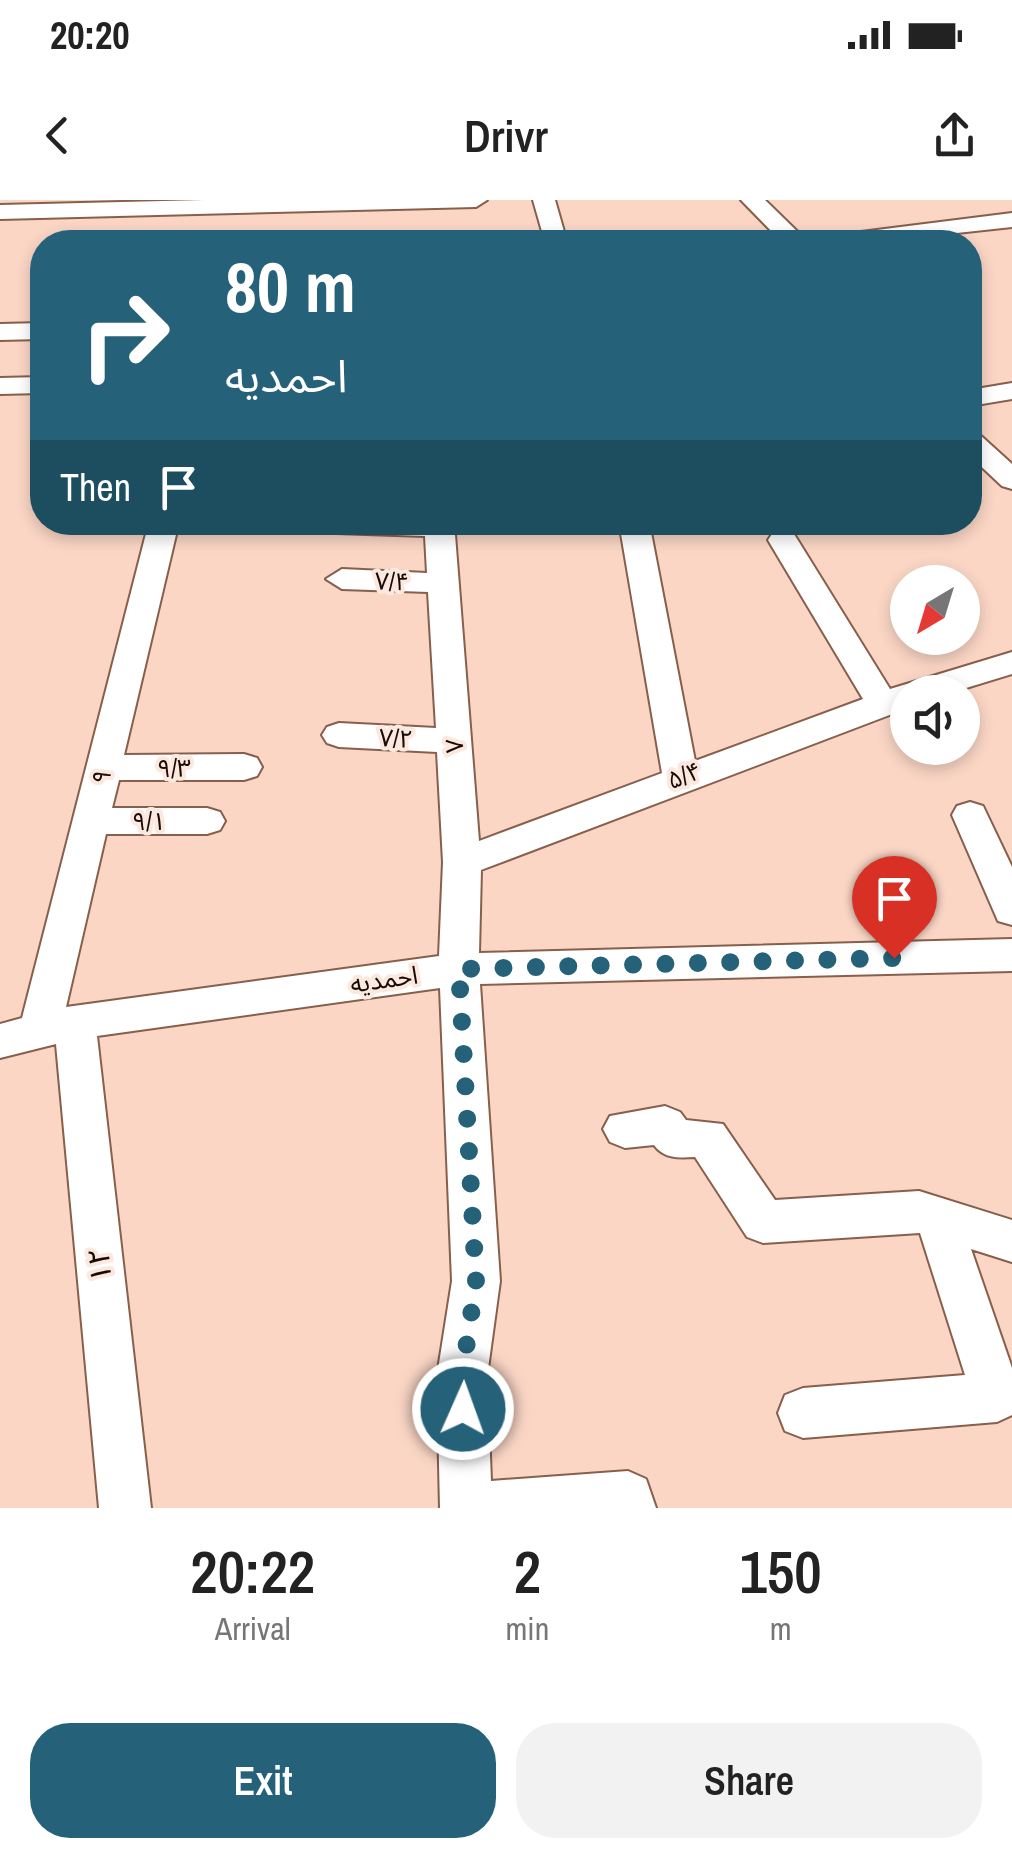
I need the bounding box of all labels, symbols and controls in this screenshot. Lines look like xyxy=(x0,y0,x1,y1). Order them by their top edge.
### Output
text: 20:20 xyxy=(50,10,130,61)
text: Drivr xyxy=(464,105,548,166)
icon: back xyxy=(30,108,85,163)
icon: share xyxy=(927,108,982,163)
text: 80 m xyxy=(225,240,356,334)
icon: right xyxy=(60,270,190,400)
text: احمدیه xyxy=(225,345,348,406)
icon: arrive xyxy=(151,460,206,515)
text: Then xyxy=(60,462,131,513)
street label: ۷/۴ xyxy=(374,563,410,599)
north arrow xyxy=(890,565,980,655)
map controls xyxy=(890,565,980,765)
button: sound xyxy=(890,675,980,765)
street label: ۷/۲ xyxy=(378,720,414,756)
street label: ۷ xyxy=(437,738,471,754)
street label: ۹/۳ xyxy=(157,751,191,785)
street label: ۵/۴ xyxy=(662,753,706,797)
street label: ۹ xyxy=(83,766,119,788)
street label: ۹/۱ xyxy=(132,804,166,838)
pin xyxy=(852,856,937,959)
icon: arrive xyxy=(867,871,922,926)
street label: احمدیه xyxy=(348,957,420,1001)
street label: ۱۲ xyxy=(77,1246,121,1284)
position arrow xyxy=(411,1357,515,1461)
text: 20:22 xyxy=(190,1531,315,1612)
text: 2 xyxy=(514,1531,541,1612)
text: 150 xyxy=(740,1531,822,1612)
text: Arrival xyxy=(215,1607,291,1650)
text: min xyxy=(506,1607,549,1650)
text: m xyxy=(770,1607,792,1650)
button: Exit xyxy=(30,1723,496,1838)
button: Share xyxy=(516,1723,982,1838)

